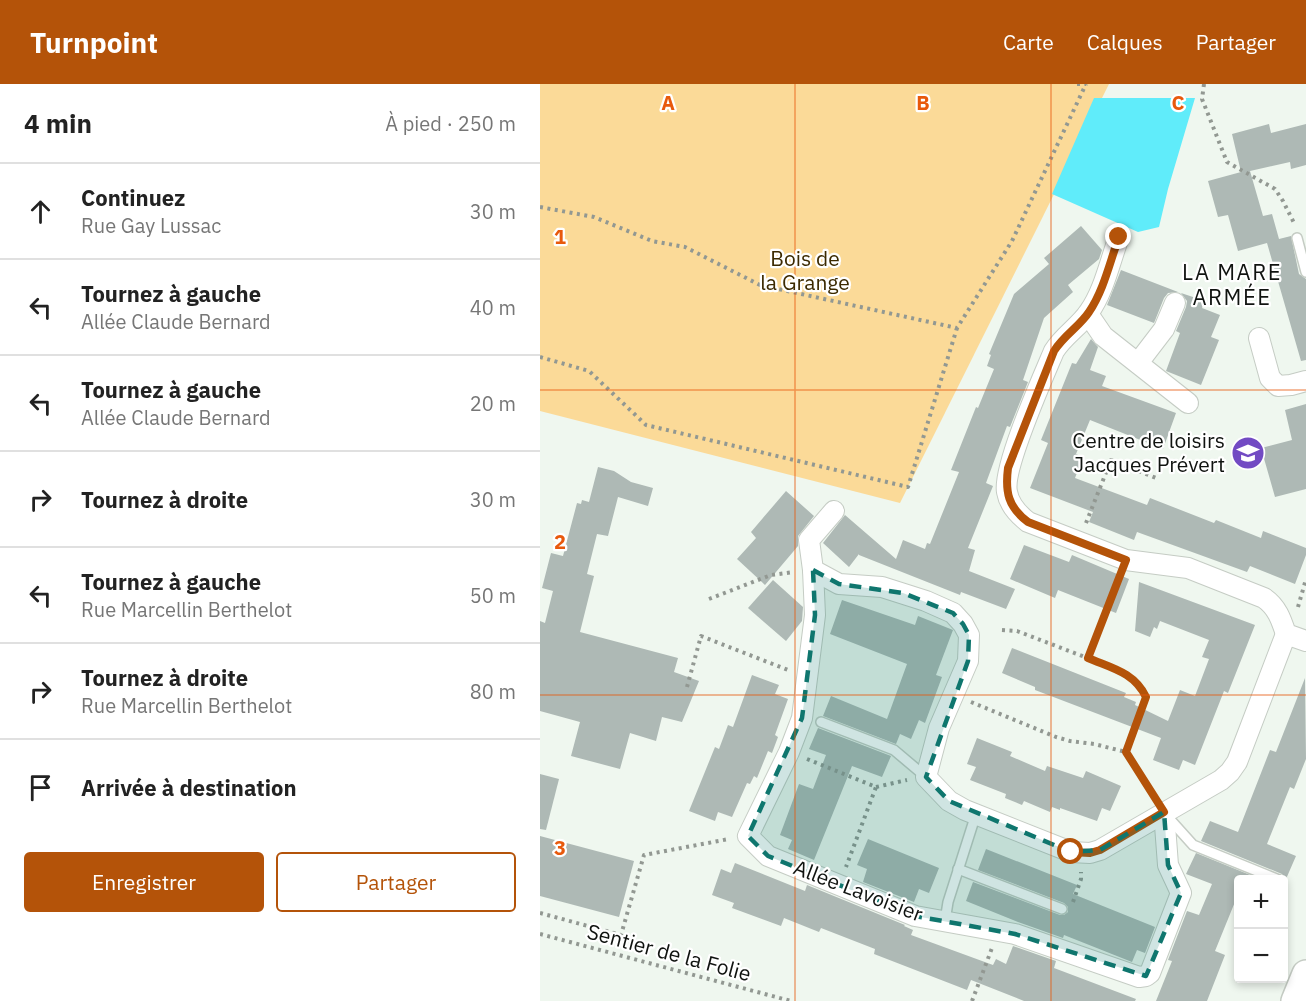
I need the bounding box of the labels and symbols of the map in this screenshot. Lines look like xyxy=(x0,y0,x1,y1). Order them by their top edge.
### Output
text: A xyxy=(661,89,675,116)
text: B xyxy=(916,89,930,116)
text: C xyxy=(1171,89,1185,116)
text: 1 xyxy=(554,223,566,250)
route end xyxy=(1105,223,1131,249)
park label: Bois de la Grange xyxy=(760,244,850,296)
district label: LA MARE ARMÉE xyxy=(1182,257,1282,311)
place label: Centre de loisirs Jacques Prévert xyxy=(1072,426,1225,478)
school or university icon: Centre de loisirs Jacques Prévert xyxy=(1230,435,1266,471)
text: 2 xyxy=(554,528,566,555)
text: 3 xyxy=(554,834,566,861)
route start xyxy=(1057,838,1083,864)
street label: Allée Lavoisier xyxy=(790,853,927,928)
street label: Sentier de la Folie xyxy=(584,917,754,987)

